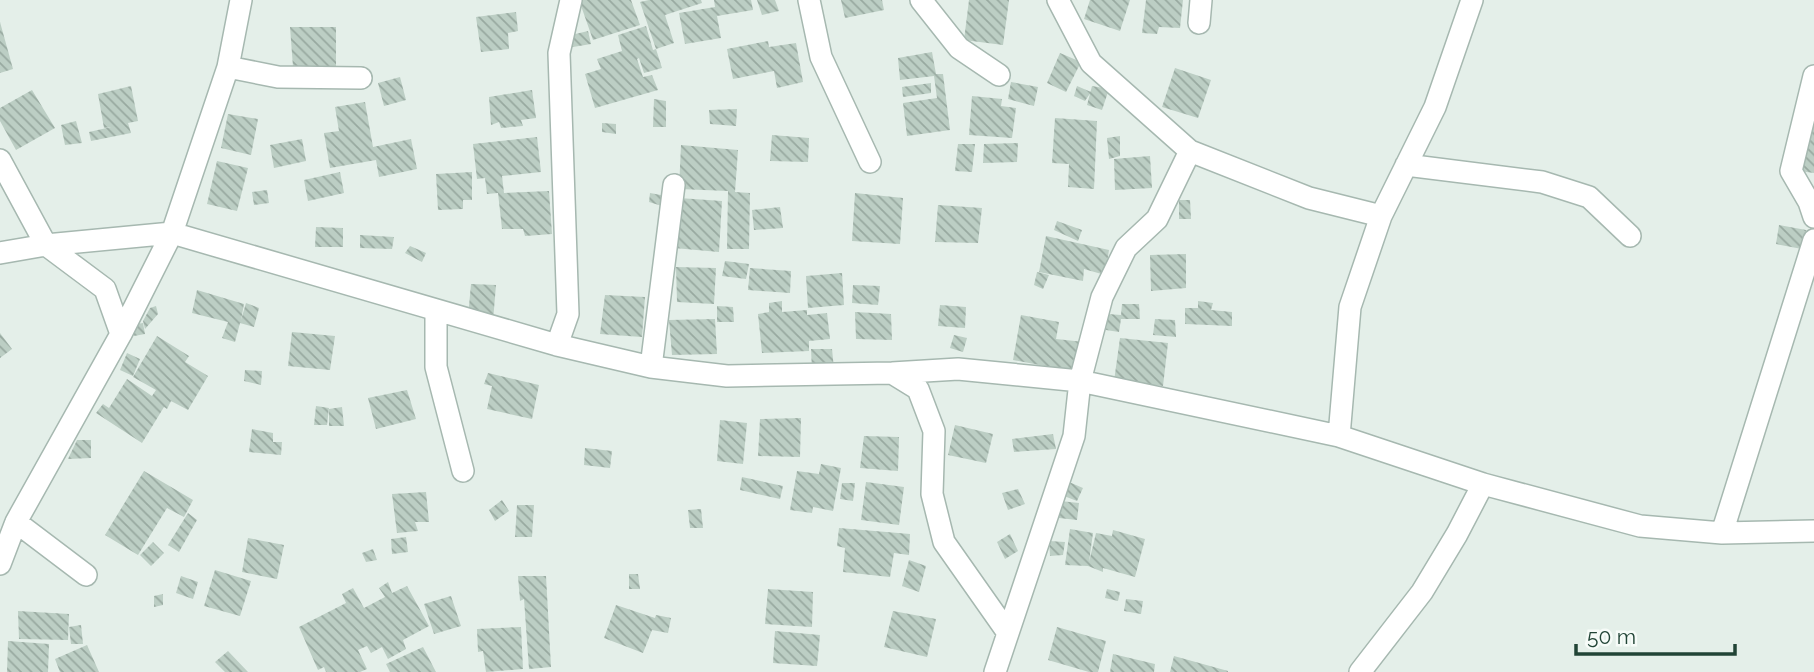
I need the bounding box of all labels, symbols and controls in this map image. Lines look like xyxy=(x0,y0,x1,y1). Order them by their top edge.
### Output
scale bar xyxy=(1576,612,1735,656)
text: 50 m xyxy=(1587,624,1636,649)

